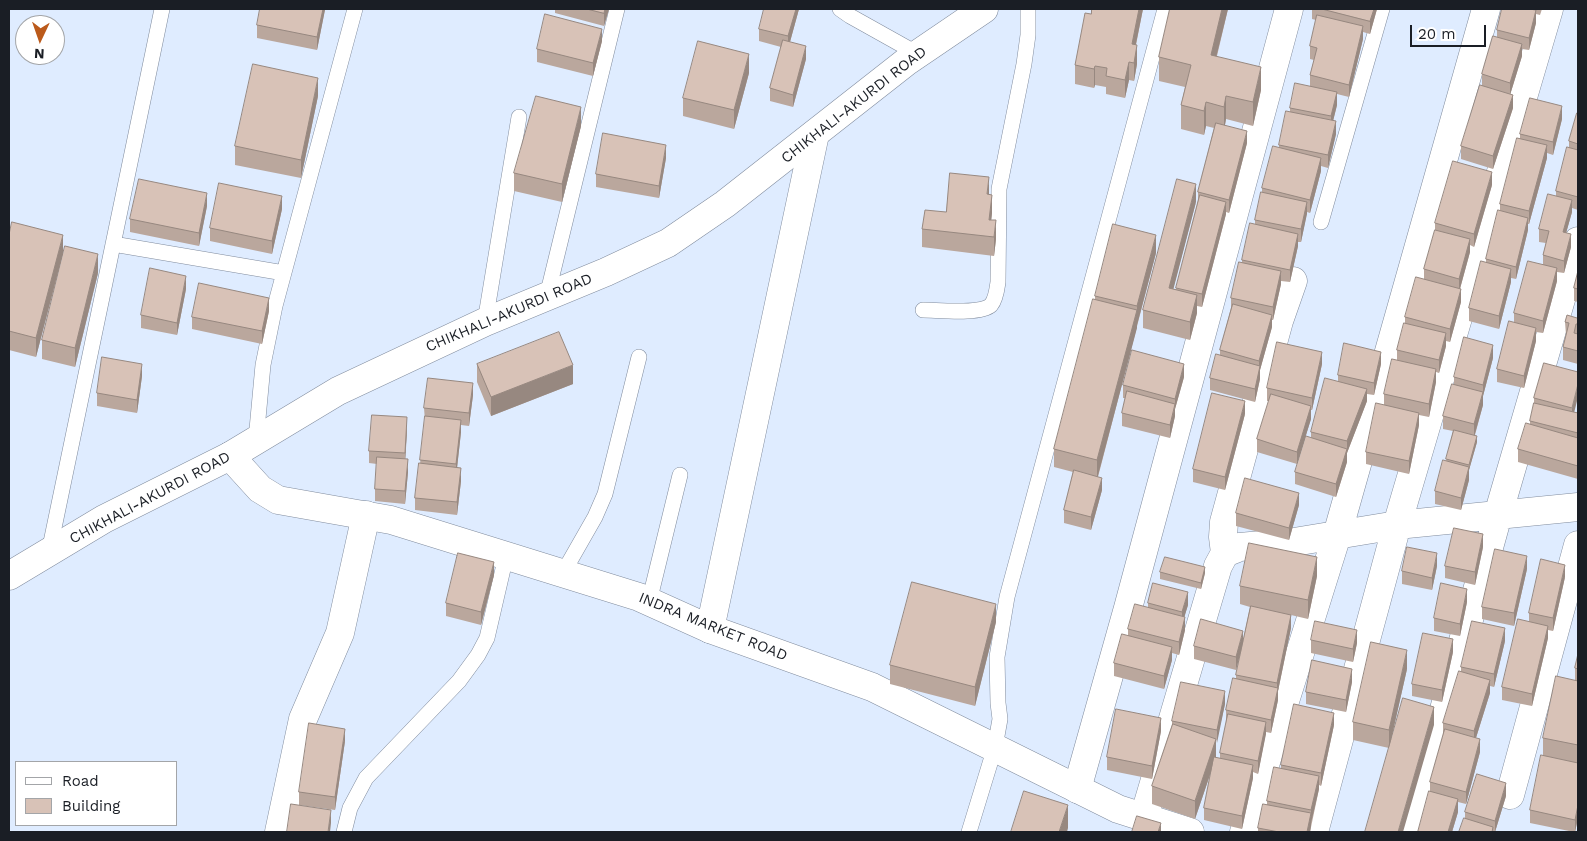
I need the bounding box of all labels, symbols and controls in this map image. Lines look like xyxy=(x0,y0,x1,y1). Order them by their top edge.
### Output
north arrow xyxy=(15,15,65,65)
scale bar xyxy=(1412,15,1488,47)
text: 20 m xyxy=(1418,25,1456,43)
street label: CHIKHALI-AKURDI ROAD xyxy=(778,43,930,167)
text: N xyxy=(34,46,45,62)
street label: CHIKHALI-AKURDI ROAD xyxy=(423,270,595,356)
street label: CHIKHALI-AKURDI ROAD xyxy=(67,448,233,548)
street label: INDRA MARKET ROAD xyxy=(636,589,790,665)
legend xyxy=(15,761,178,826)
text: Road xyxy=(62,772,99,790)
text: Building xyxy=(62,797,120,815)

